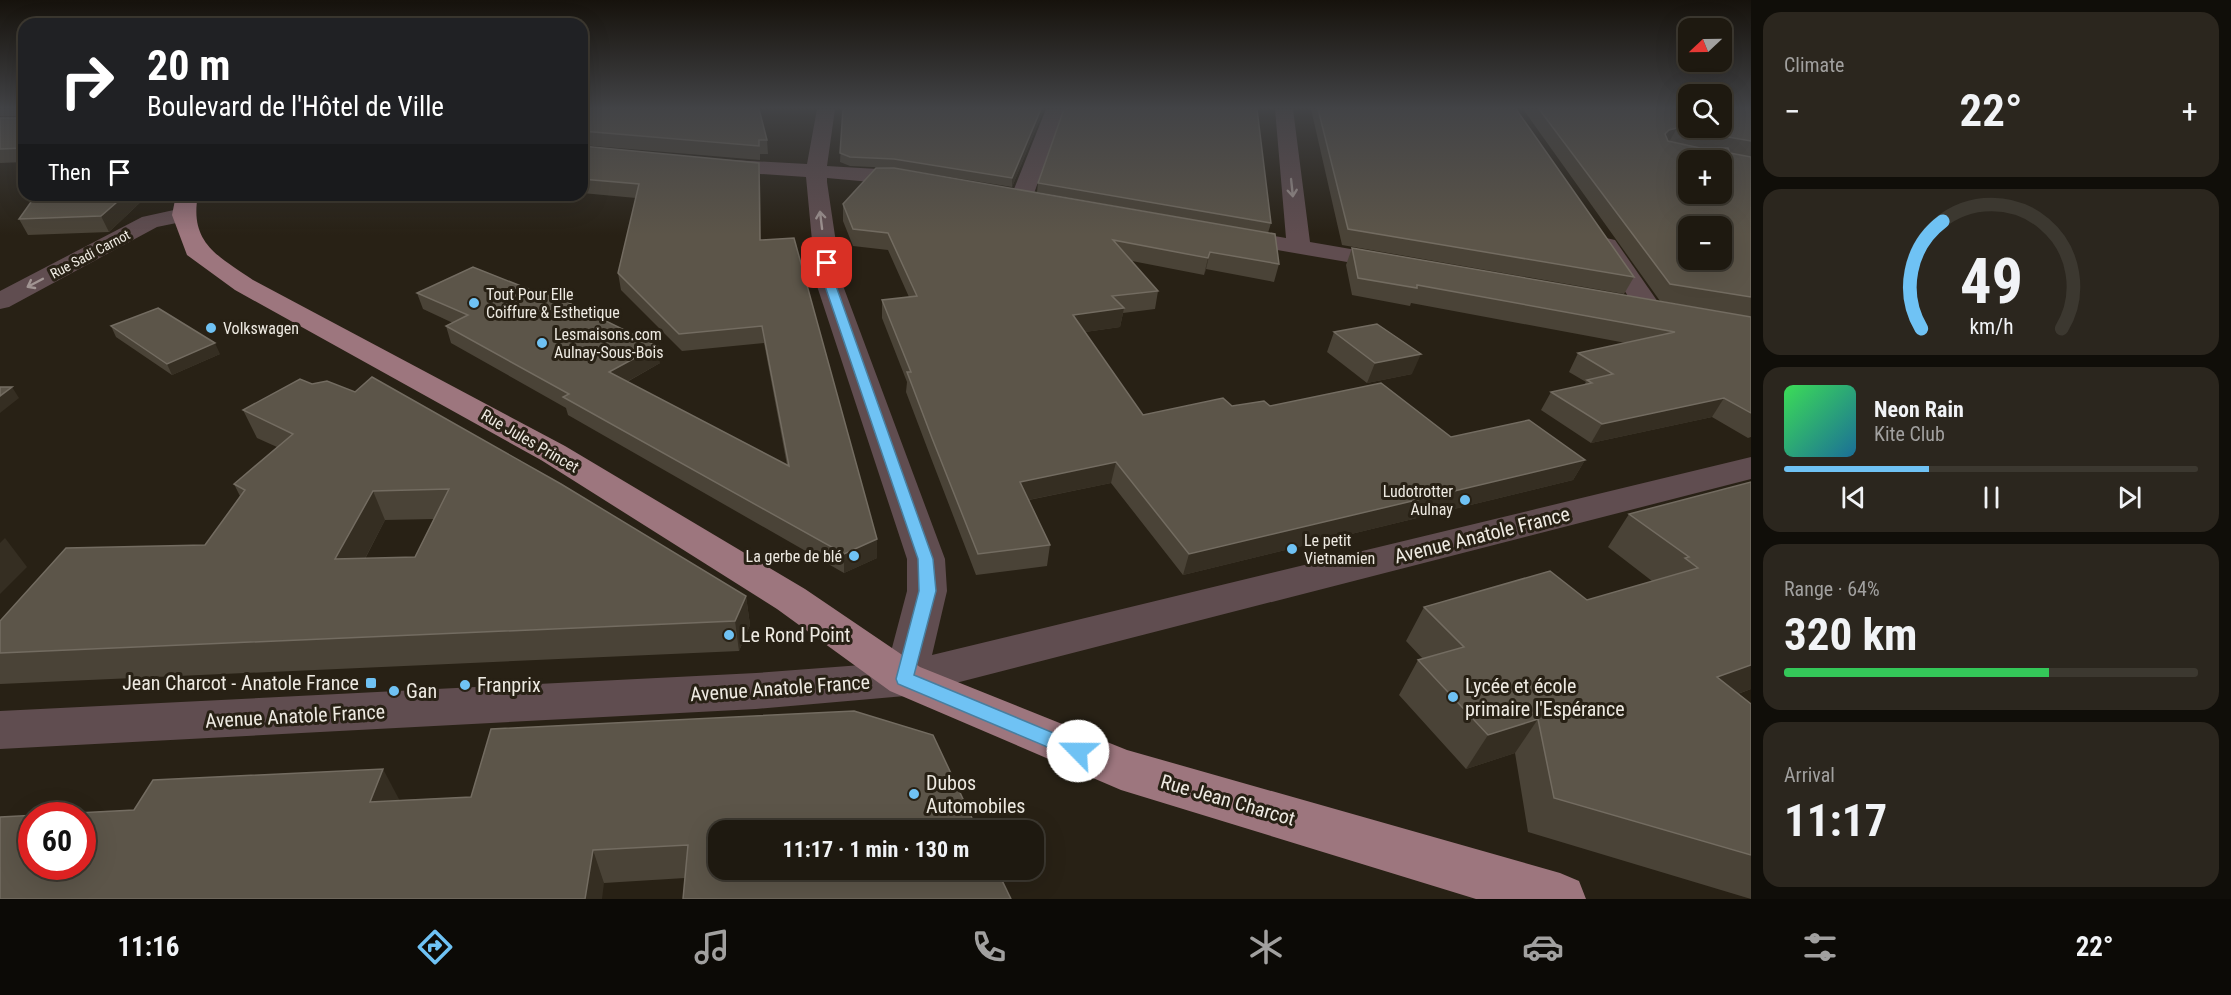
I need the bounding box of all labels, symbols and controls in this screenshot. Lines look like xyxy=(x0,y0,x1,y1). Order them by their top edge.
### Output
north arrow xyxy=(1678,18,1732,72)
map controls xyxy=(1678,18,1732,270)
text: 20 m xyxy=(147,41,230,90)
icon: right xyxy=(48,42,126,120)
text: Climate xyxy=(1784,53,1844,77)
button: search xyxy=(1678,84,1732,138)
text: 22° xyxy=(1960,84,2023,137)
text: Boulevard de l'Hôtel de Ville xyxy=(147,91,444,123)
text: − xyxy=(1784,92,1801,131)
text: + xyxy=(2182,92,2198,131)
button: + xyxy=(1678,150,1732,204)
icon: arrive xyxy=(103,156,136,189)
text: Then xyxy=(48,160,91,185)
one-way arrow xyxy=(1287,177,1298,197)
one-way arrow xyxy=(816,211,827,231)
button: − xyxy=(1678,216,1732,270)
street label: Rue Sadi Carnot xyxy=(47,226,133,282)
pin xyxy=(801,237,852,288)
text: 49 xyxy=(1959,245,2023,318)
icon: arrive xyxy=(810,246,843,279)
one-way arrow xyxy=(27,277,44,289)
place label: Tout Pour Elle Coiffure & Esthetique xyxy=(486,285,620,322)
marker: Tout Pour Elle Coiffure & Esthetique xyxy=(467,296,481,310)
text: km/h xyxy=(1969,315,2013,340)
place label: Volkswagen xyxy=(223,319,299,338)
marker: Volkswagen xyxy=(204,321,218,335)
place label: Lesmaisons.com Aulnay-Sous-Bois xyxy=(554,325,664,362)
marker: Lesmaisons.com Aulnay-Sous-Bois xyxy=(535,336,549,350)
text: Neon Rain xyxy=(1874,397,1964,422)
street label: Rue Jules Princet xyxy=(478,405,583,477)
text: Kite Club xyxy=(1874,422,1945,446)
icon: previous xyxy=(1837,481,1870,514)
icon: pause xyxy=(1975,481,2008,514)
icon: next xyxy=(2113,481,2146,514)
place label: Ludotrotter Aulnay xyxy=(1383,482,1453,519)
marker: Ludotrotter Aulnay xyxy=(1458,493,1472,507)
street label: Avenue Anatole France xyxy=(1392,502,1572,568)
place label: Le petit Vietnamien xyxy=(1304,531,1375,568)
marker: Le petit Vietnamien xyxy=(1285,542,1299,556)
place label: La gerbe de blé xyxy=(746,547,842,566)
marker: La gerbe de blé xyxy=(847,549,861,563)
text: Range · 64% xyxy=(1784,577,1880,601)
text: 320 km xyxy=(1784,608,1917,661)
place label: Le Rond Point xyxy=(741,623,851,647)
marker: Le Rond Point xyxy=(722,628,736,642)
street label: Avenue Anatole France xyxy=(689,670,871,706)
place label: Jean Charcot - Anatole France xyxy=(122,671,359,695)
place label: Franprix xyxy=(477,673,541,697)
place label: Lycée et école primaire l'Espérance xyxy=(1465,674,1625,721)
marker: Jean Charcot - Anatole France xyxy=(364,676,378,690)
marker: Franprix xyxy=(458,678,472,692)
place label: Gan xyxy=(406,679,437,703)
marker: Gan xyxy=(387,684,401,698)
marker: Lycée et école primaire l'Espérance xyxy=(1446,690,1460,704)
street label: Avenue Anatole France xyxy=(204,699,386,733)
position arrow xyxy=(1046,719,1110,783)
text: Arrival xyxy=(1784,763,1835,787)
street label: Rue Jean Charcot xyxy=(1158,769,1298,831)
place label: Dubos Automobiles xyxy=(926,771,1026,818)
marker: Dubos Automobiles xyxy=(907,787,921,801)
text: 11:17 xyxy=(1784,794,1887,847)
speed limit sign: 60 xyxy=(18,802,96,880)
text: 11:17 · 1 min · 130 m xyxy=(783,837,969,862)
icon: directions xyxy=(414,926,456,968)
icon: music xyxy=(691,926,733,968)
icon: phone xyxy=(968,926,1010,968)
icon: climate xyxy=(1245,926,1287,968)
icon: car xyxy=(1522,926,1564,968)
icon: filters xyxy=(1799,926,1841,968)
text: 11:16 xyxy=(117,931,179,963)
text: 22° xyxy=(2076,931,2113,963)

